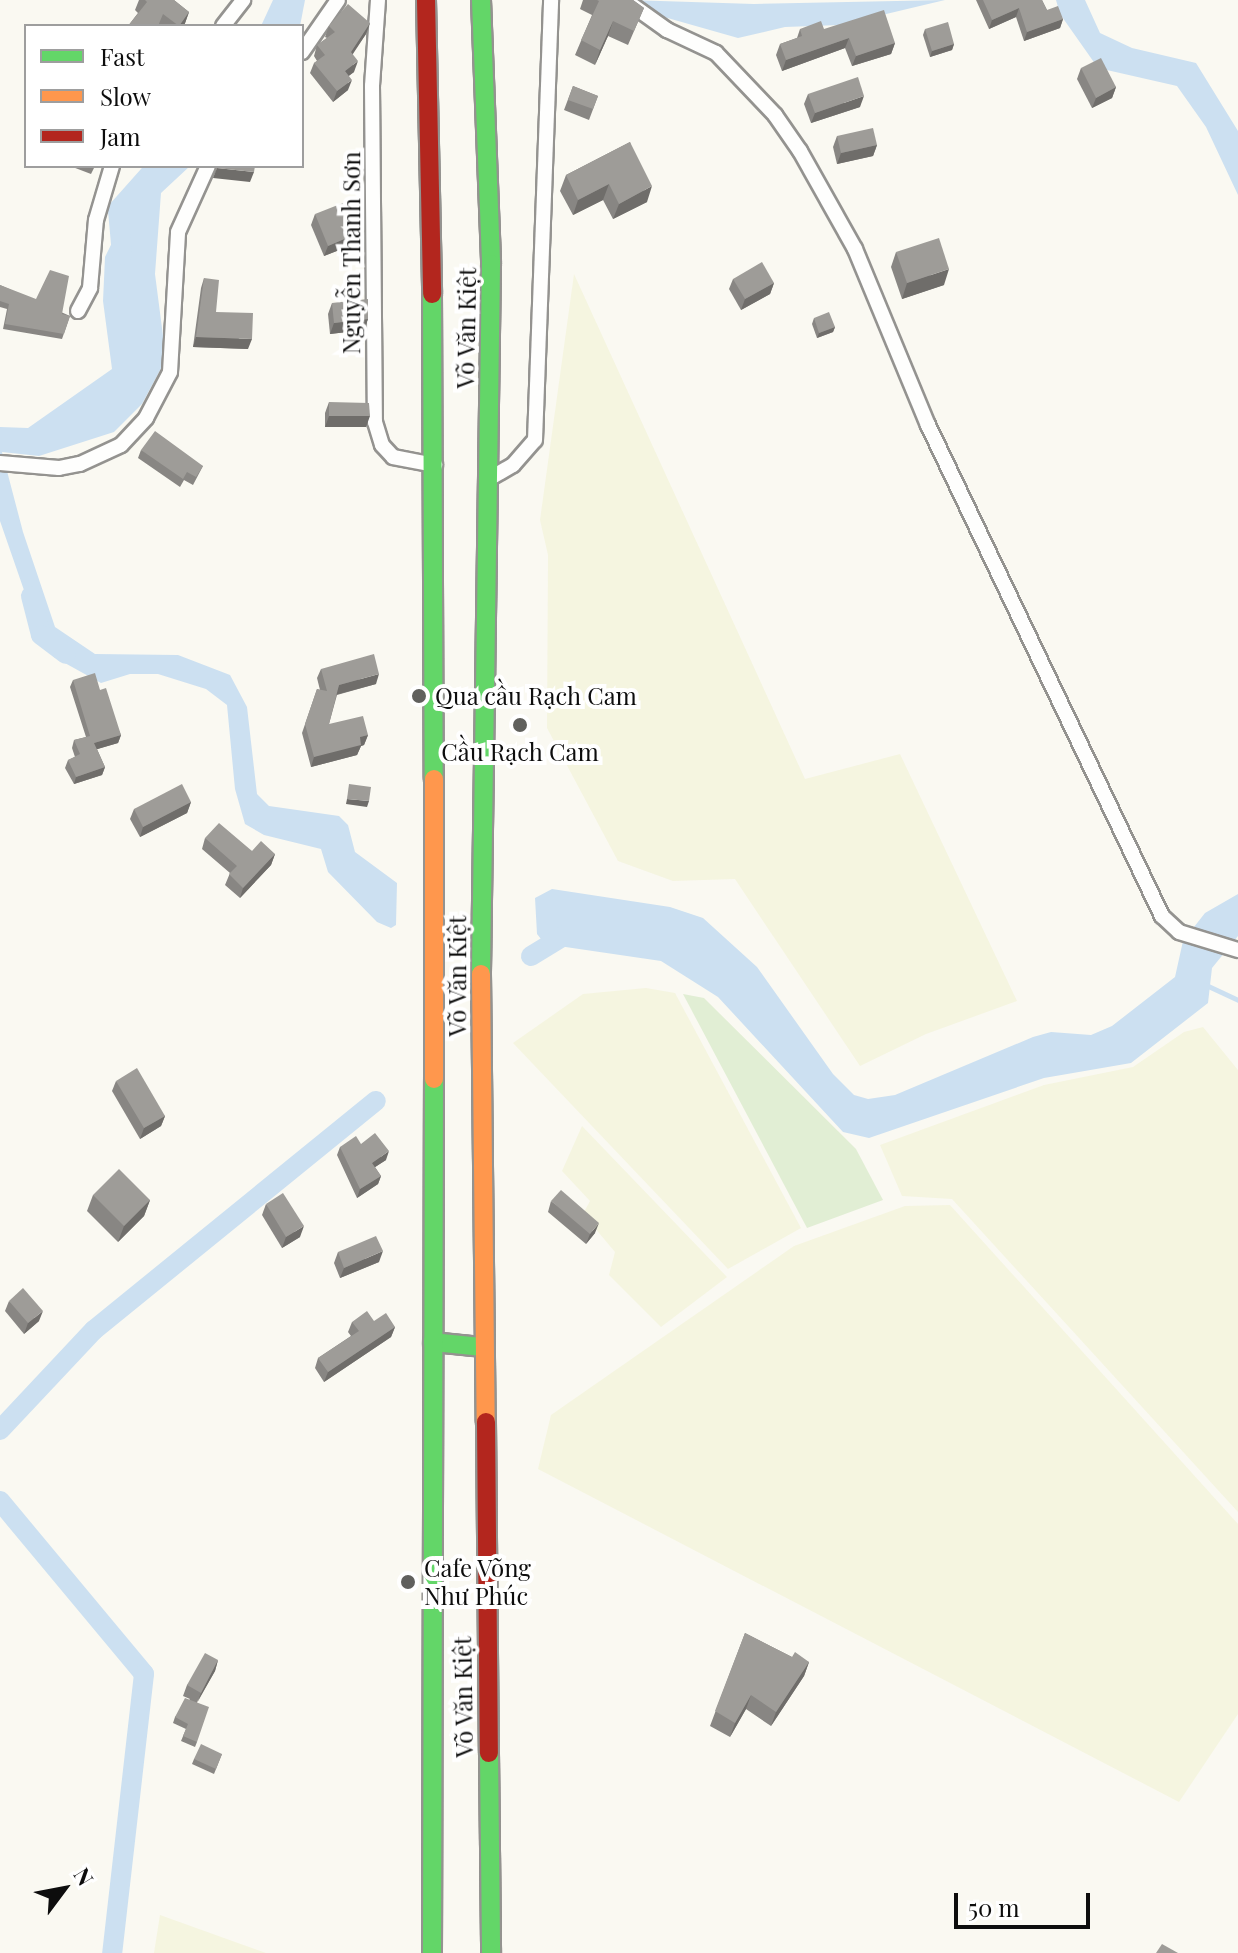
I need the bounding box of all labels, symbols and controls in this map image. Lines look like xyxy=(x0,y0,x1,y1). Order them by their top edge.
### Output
legend xyxy=(24,24,304,168)
text: Fast xyxy=(100,40,145,72)
text: Slow xyxy=(100,80,151,112)
text: Jam xyxy=(100,120,141,152)
street label: Nguyễn Thanh Sơn xyxy=(337,151,365,355)
street label: Võ Văn Kiệt xyxy=(451,267,481,389)
place label: Qua cầu Rạch Cam xyxy=(435,682,637,710)
marker: Qua cầu Rạch Cam xyxy=(410,687,428,705)
marker: Cầu Rạch Cam xyxy=(511,716,529,734)
place label: Cầu Rạch Cam xyxy=(441,738,599,766)
street label: Võ Văn Kiệt xyxy=(443,915,471,1037)
place label: Cafe Võng Như Phúc xyxy=(424,1554,532,1610)
marker: Cafe Võng Như Phúc xyxy=(399,1573,417,1591)
street label: Võ Văn Kiệt xyxy=(448,1636,478,1758)
north arrow xyxy=(24,1849,104,1929)
text: N xyxy=(67,1862,101,1891)
scale bar xyxy=(958,1877,1094,1927)
text: 50 m xyxy=(968,1891,1020,1923)

